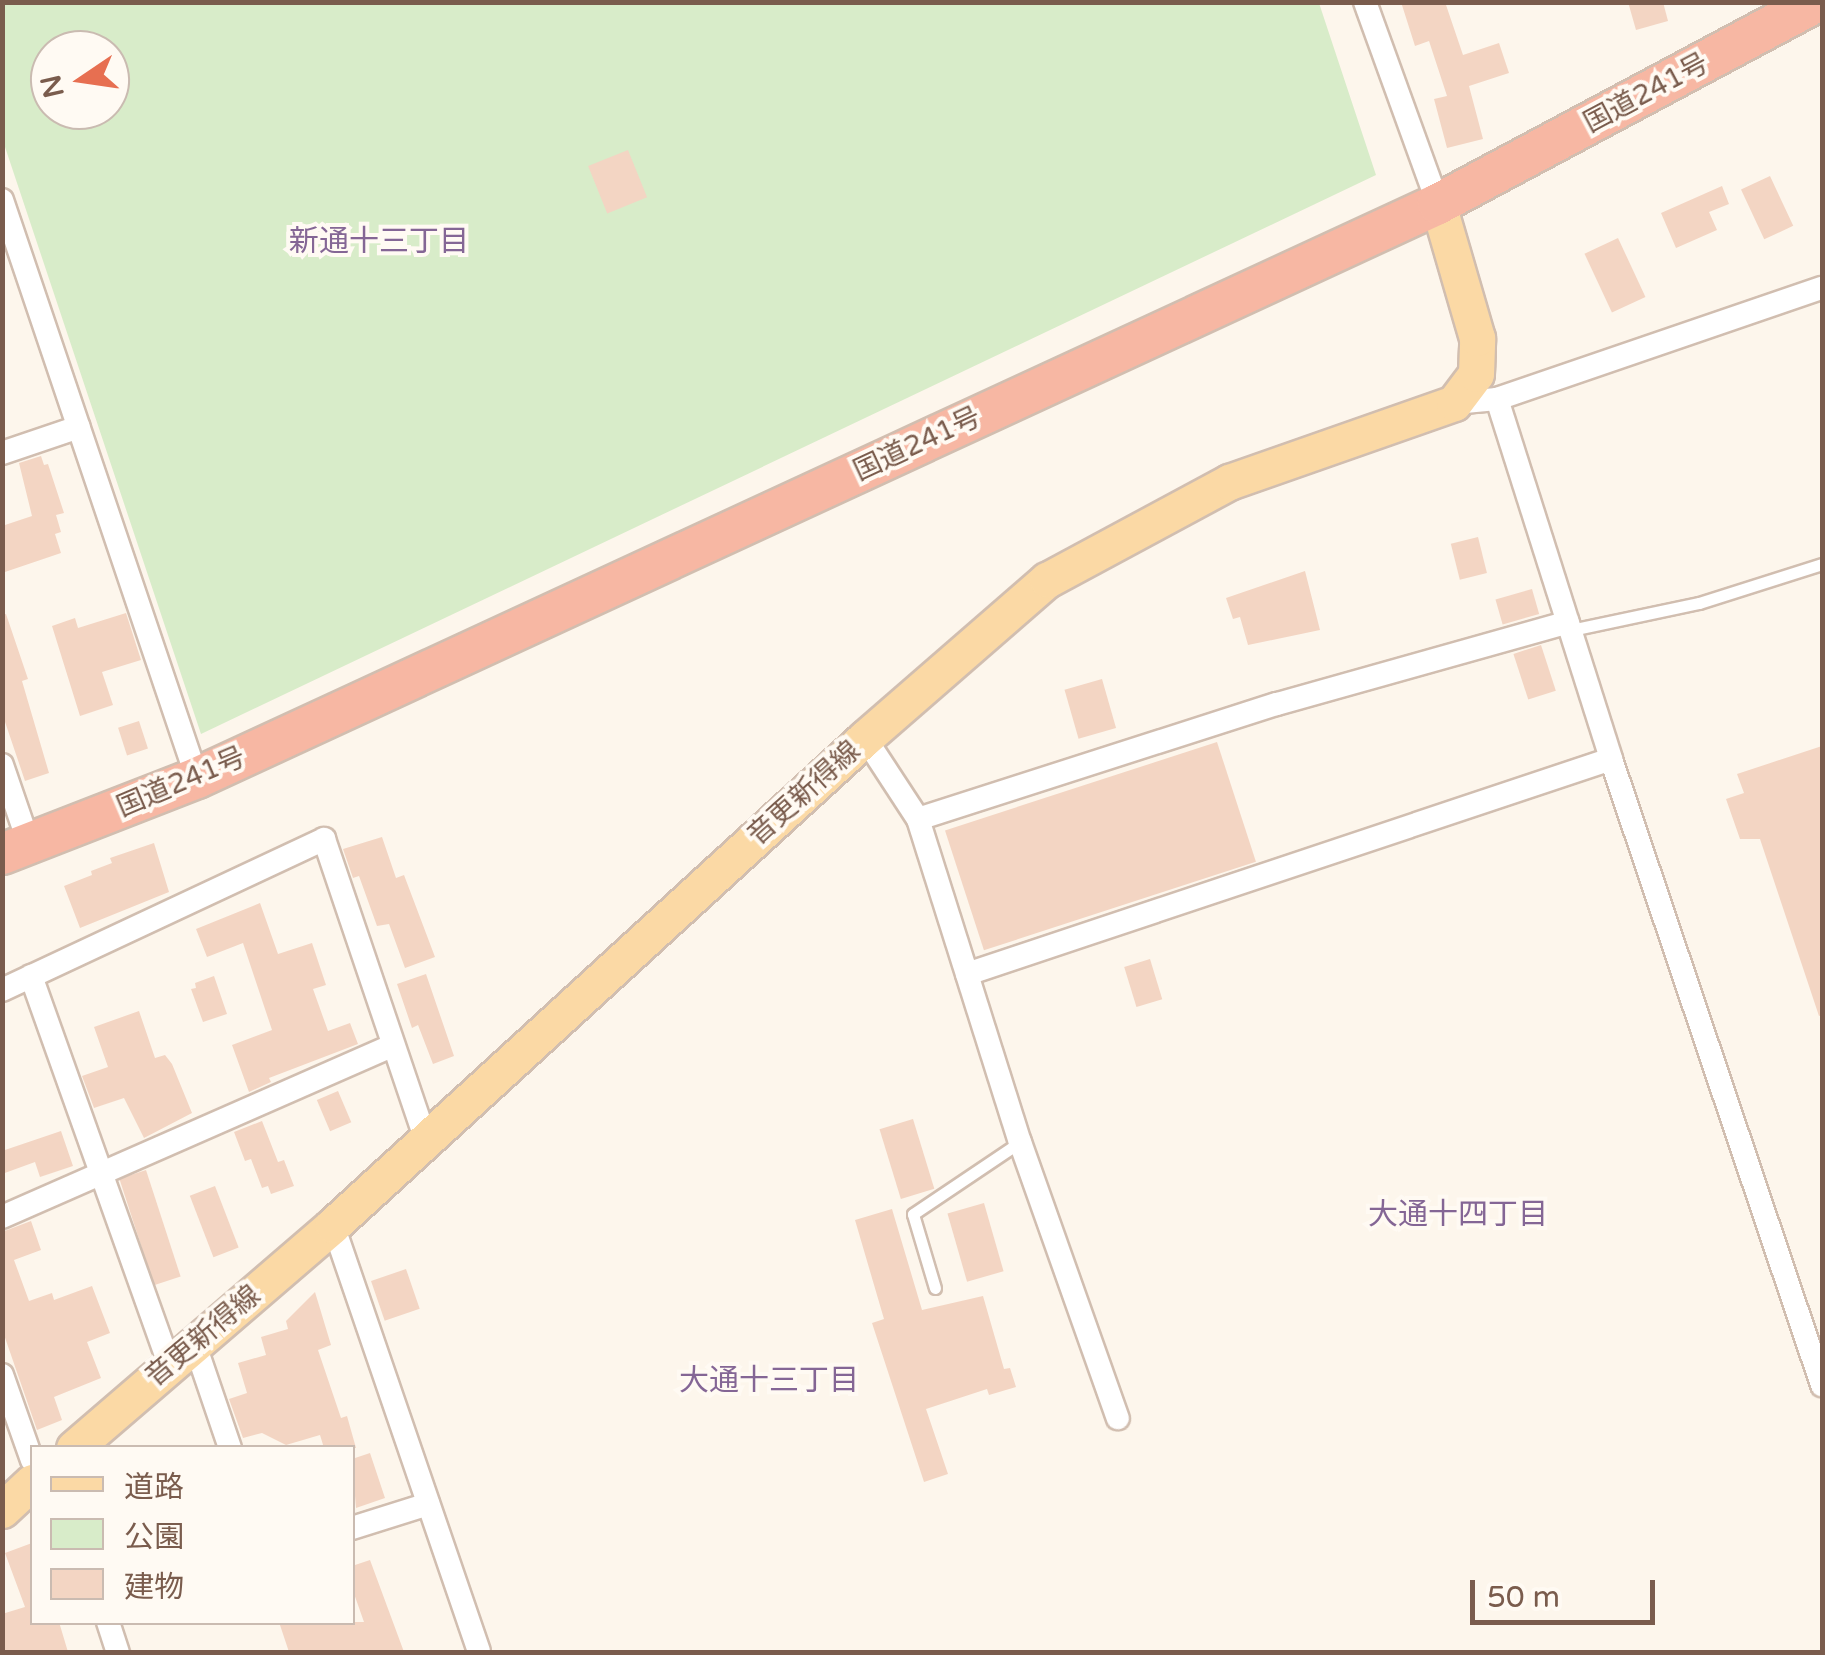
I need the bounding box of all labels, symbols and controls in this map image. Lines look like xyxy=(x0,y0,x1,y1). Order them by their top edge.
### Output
north arrow xyxy=(30,30,130,130)
street label: 国道241号 xyxy=(1578,46,1714,140)
text: N xyxy=(34,72,72,101)
district label: 新通十三丁目 xyxy=(289,224,469,260)
street label: 国道241号 xyxy=(848,400,986,488)
street label: 音更新得線 xyxy=(741,734,867,852)
street label: 国道241号 xyxy=(111,740,251,824)
district label: 大通十四丁目 xyxy=(1368,1197,1548,1233)
street label: 音更新得線 xyxy=(139,1278,267,1394)
district label: 大通十三丁目 xyxy=(679,1363,859,1399)
legend xyxy=(30,1445,355,1625)
text: 道路 xyxy=(124,1469,184,1506)
text: 公園 xyxy=(124,1519,184,1556)
scale bar xyxy=(1475,1560,1660,1622)
text: 建物 xyxy=(124,1569,184,1606)
text: 50 m xyxy=(1487,1579,1560,1616)

